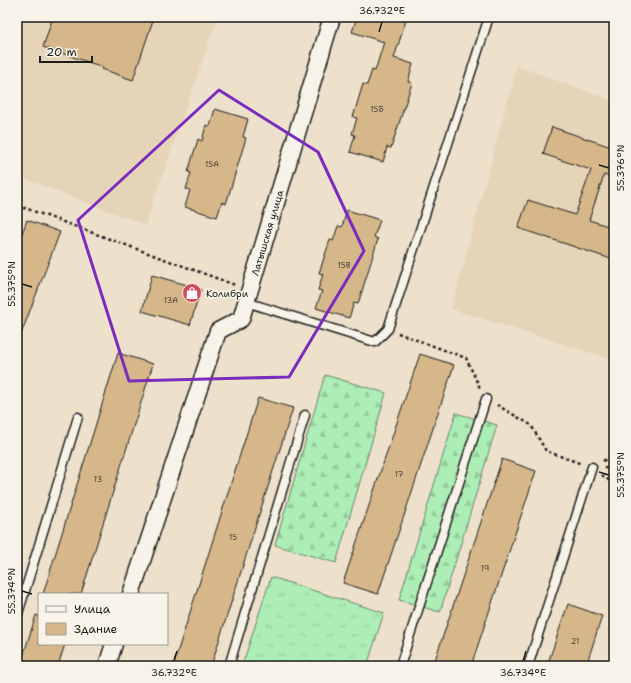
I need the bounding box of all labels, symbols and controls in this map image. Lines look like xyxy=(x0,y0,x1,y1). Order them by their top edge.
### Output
text: 36.732°E xyxy=(359,4,405,17)
scale bar xyxy=(40,38,92,64)
text: 20 m xyxy=(46,44,77,60)
house number: 15Б xyxy=(370,104,384,115)
text: 55.376°N xyxy=(614,145,627,191)
house number: 15А xyxy=(205,159,219,170)
street label: Латышская улица xyxy=(248,188,287,277)
house number: 15В xyxy=(338,260,351,271)
text: 55.375°N xyxy=(5,261,18,307)
shop icon: Колибри xyxy=(181,282,203,304)
place label: Колибри xyxy=(206,287,249,300)
house number: 13А xyxy=(164,295,178,306)
text: 55.375°N xyxy=(614,452,627,498)
house number: 17 xyxy=(395,469,404,480)
house number: 13 xyxy=(94,474,102,485)
house number: 15 xyxy=(229,532,237,543)
house number: 19 xyxy=(481,563,489,574)
text: 55.374°N xyxy=(5,568,18,614)
legend xyxy=(38,593,168,645)
text: Улица xyxy=(74,601,111,617)
text: Здание xyxy=(74,621,118,637)
house number: 21 xyxy=(571,636,579,647)
text: 36.732°E xyxy=(151,666,197,679)
text: 36.734°E xyxy=(500,666,546,679)

